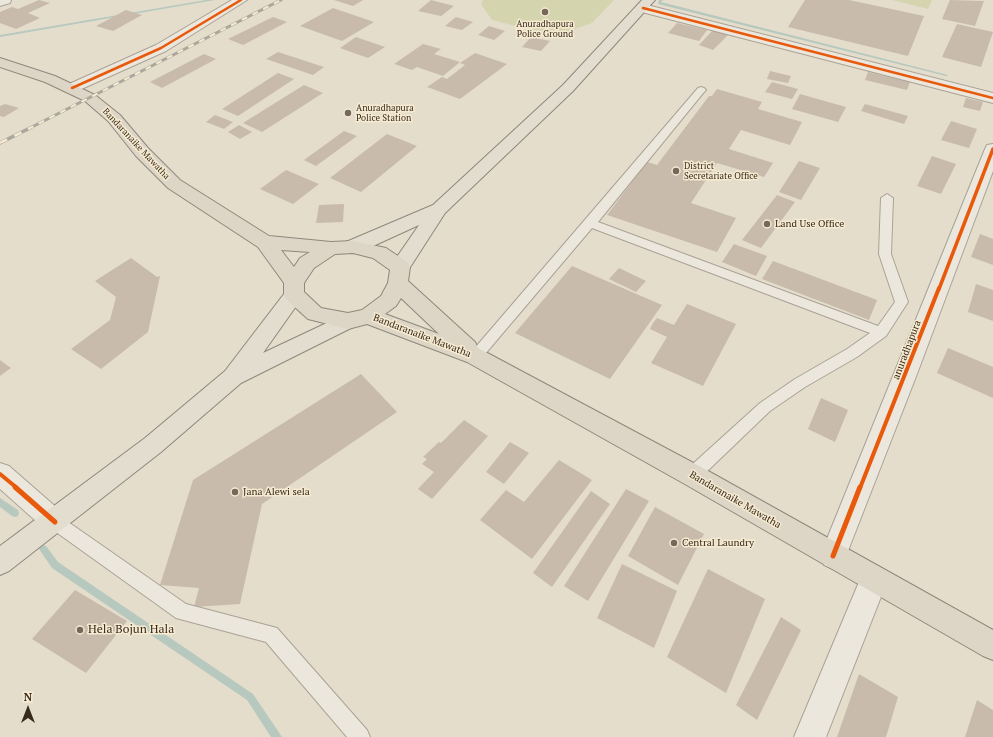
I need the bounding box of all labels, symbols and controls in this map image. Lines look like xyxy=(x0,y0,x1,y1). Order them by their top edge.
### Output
marker: Anuradhapura Police Ground xyxy=(540,7,550,17)
place label: Anuradhapura Police Ground xyxy=(516,19,574,40)
place label: Anuradhapura Police Station xyxy=(356,103,414,124)
street label: Bandaranaike Mawatha xyxy=(100,106,172,182)
marker: Anuradhapura Police Station xyxy=(343,108,353,118)
place label: District Secretariate Office xyxy=(684,161,758,182)
marker: District Secretariate Office xyxy=(671,166,681,176)
place label: Land Use Office xyxy=(775,218,844,230)
marker: Land Use Office xyxy=(762,219,772,229)
street label: Bandaranaike Mawatha xyxy=(371,312,473,360)
street label: anuradhapura xyxy=(890,319,924,381)
street label: Bandaranaike Mawatha xyxy=(687,469,783,531)
place label: Jana Alewi sela xyxy=(243,486,310,498)
marker: Jana Alewi sela xyxy=(230,487,240,497)
place label: Central Laundry xyxy=(682,537,754,549)
marker: Central Laundry xyxy=(669,538,679,548)
place label: Hela Bojun Hala xyxy=(88,623,174,637)
marker: Hela Bojun Hala xyxy=(75,625,85,635)
north arrow xyxy=(8,689,48,729)
text: N xyxy=(24,690,32,704)

